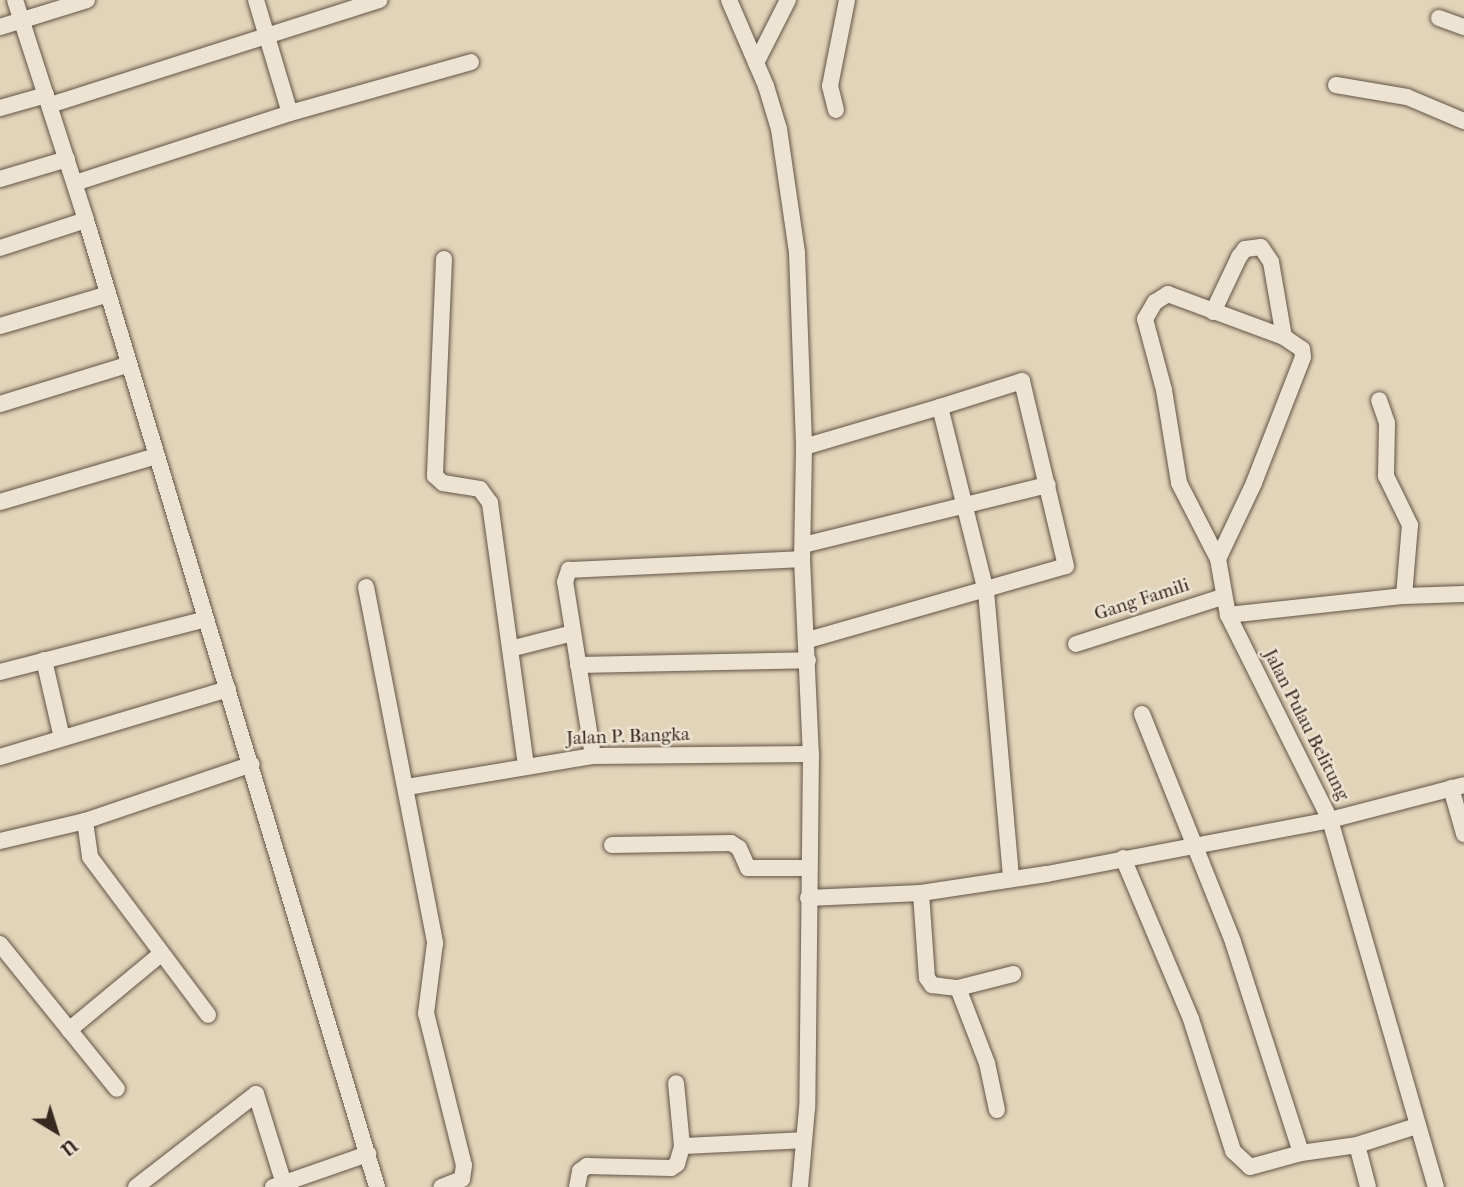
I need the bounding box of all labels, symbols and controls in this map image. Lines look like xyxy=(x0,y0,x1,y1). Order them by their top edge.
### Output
street label: Gang Famili xyxy=(1092,574,1192,626)
street label: Jalan Pulau Belitung xyxy=(1258,646,1354,804)
street label: Jalan P. Bangka xyxy=(566,723,690,751)
north arrow xyxy=(21,1096,91,1166)
text: U xyxy=(56,1134,82,1161)

